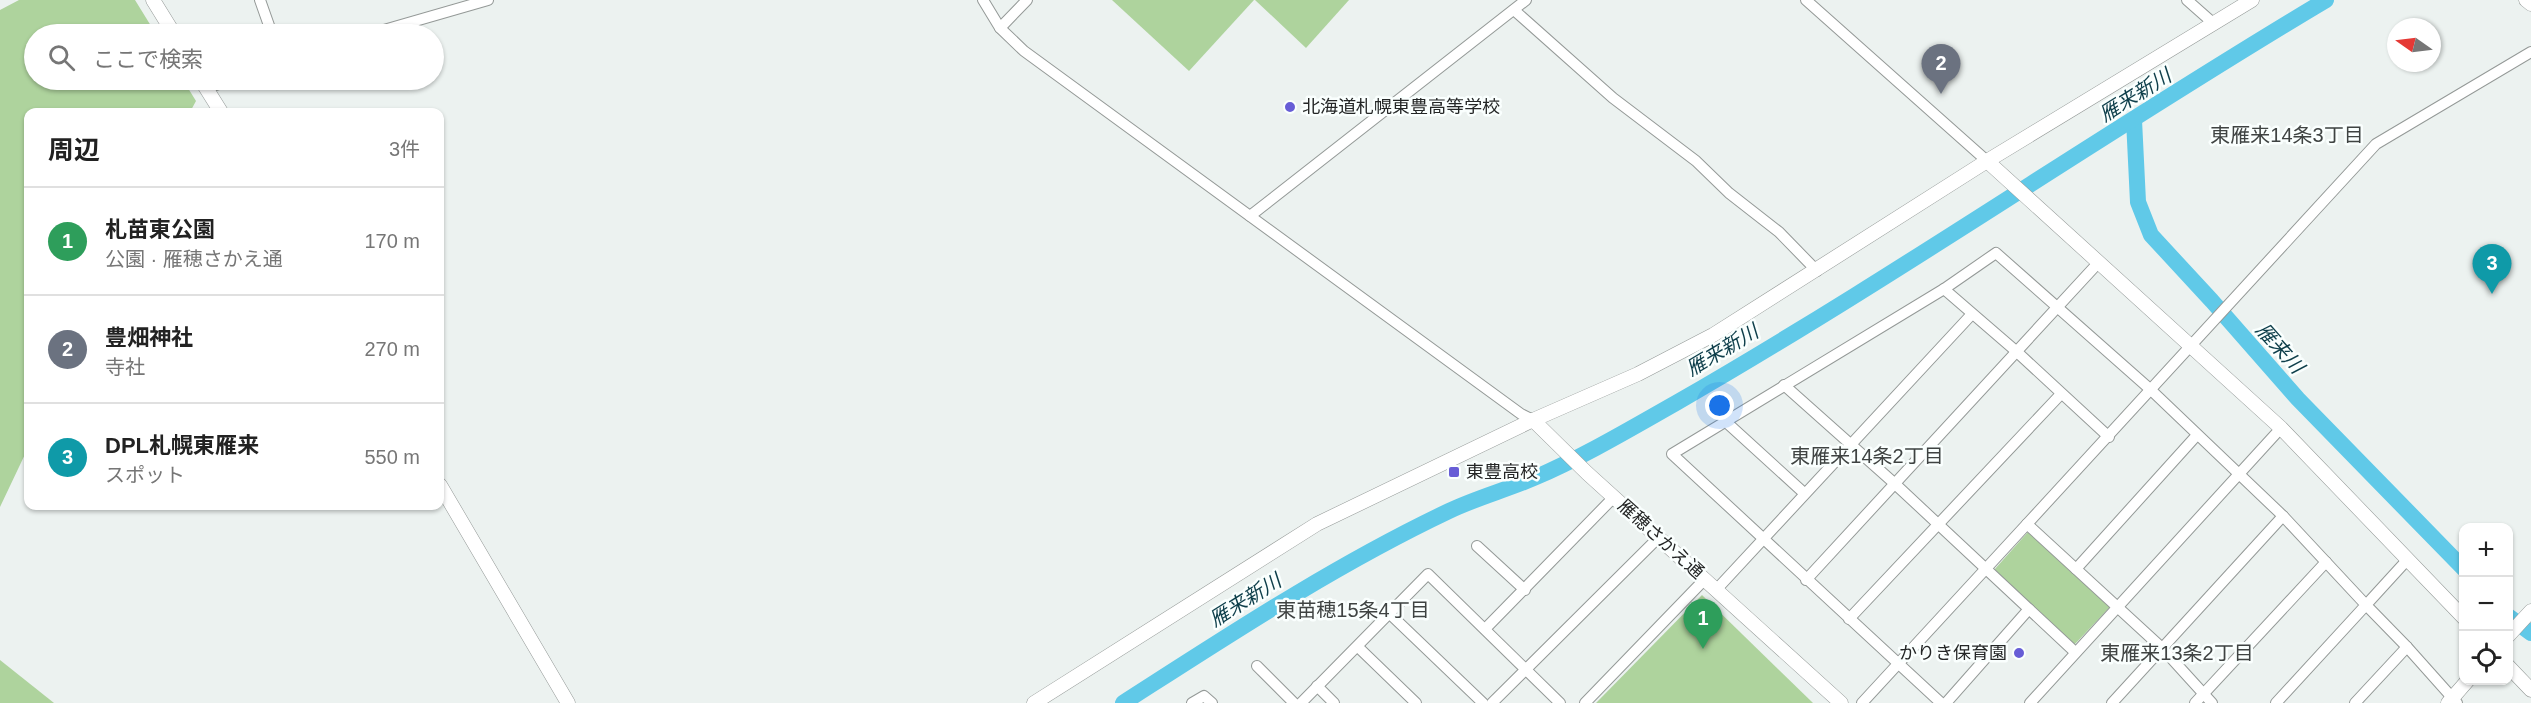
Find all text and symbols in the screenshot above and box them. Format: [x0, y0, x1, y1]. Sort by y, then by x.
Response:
north arrow [2387, 18, 2441, 72]
search box [24, 24, 444, 90]
icon: search [45, 41, 78, 74]
pin: 2 [1922, 44, 1960, 94]
text: ここで検索 [93, 47, 203, 72]
water label: 雁来新川 [2095, 63, 2176, 126]
place label: 北海道札幌東豊高等学校 [1302, 97, 1500, 117]
marker: 北海道札幌東豊高等学校 [1283, 100, 1297, 114]
district label: 東雁来14条3丁目 [2210, 124, 2364, 146]
text: 周辺 [48, 135, 100, 165]
text: 3件 [389, 138, 420, 160]
text: 札苗東公園 [105, 217, 215, 242]
text: 1 [62, 230, 73, 252]
text: 170 m [364, 230, 420, 252]
pin: 3 [2472, 244, 2512, 294]
text: 公園 · 雁穂さかえ通 [105, 248, 283, 270]
water label: 雁来川 [2252, 318, 2310, 379]
water label: 雁来新川 [1682, 319, 1764, 380]
text: 豊畑神社 [105, 325, 193, 350]
text: 2 [62, 338, 73, 360]
text: 270 m [364, 338, 420, 360]
text: 寺社 [105, 356, 145, 378]
your location [1705, 391, 1734, 420]
text: DPL札幌東雁来 [105, 433, 259, 458]
district label: 東雁来14条2丁目 [1790, 445, 1944, 467]
text: 3 [62, 446, 73, 468]
text: 550 m [364, 446, 420, 468]
place label: 東豊高校 [1466, 462, 1538, 482]
text: スポット [105, 464, 185, 486]
marker: 東豊高校 [1447, 465, 1461, 479]
street label: 雁穂さかえ通 [1614, 495, 1708, 583]
map controls [2459, 523, 2513, 685]
button: + [2459, 523, 2513, 577]
water label: 雁来新川 [1205, 568, 1286, 631]
button: − [2459, 577, 2513, 631]
district label: 東苗穂15条4丁目 [1276, 599, 1430, 621]
pin: 1 [1684, 600, 1722, 649]
button: locate [2459, 631, 2513, 685]
district label: 東雁来13条2丁目 [2100, 642, 2254, 664]
place label: かりき保育園 [1899, 643, 2007, 663]
marker: かりき保育園 [2012, 646, 2026, 660]

